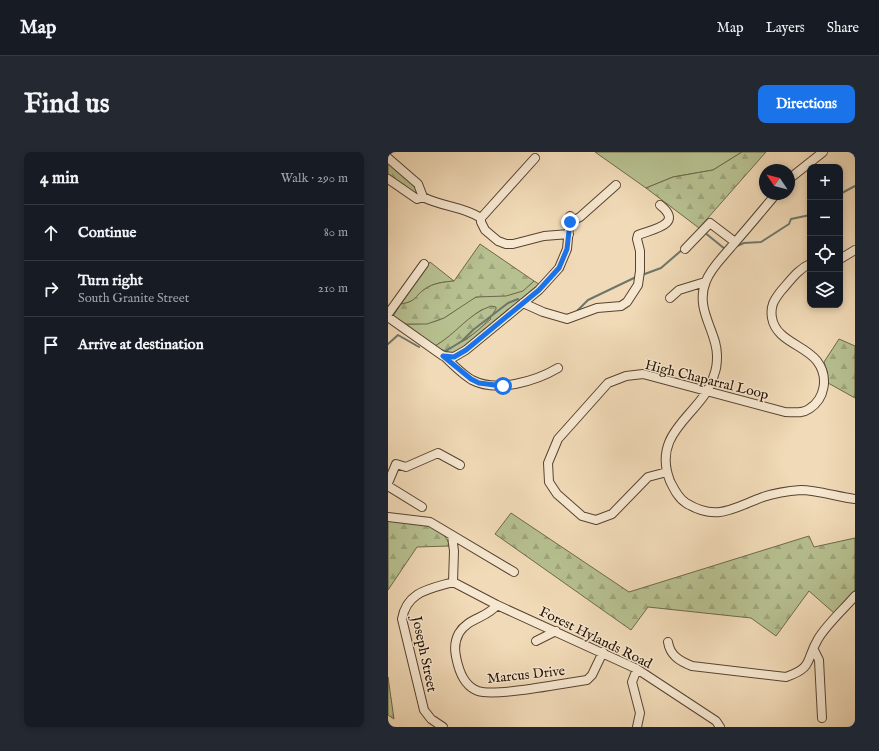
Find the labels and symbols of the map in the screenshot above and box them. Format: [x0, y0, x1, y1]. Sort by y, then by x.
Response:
north arrow [759, 164, 795, 200]
route end [561, 213, 579, 231]
street label: High Chaparral Loop [643, 356, 771, 404]
route start [494, 377, 512, 395]
street label: Forest Hylands Road [536, 603, 656, 673]
street label: Joseph Street [407, 613, 441, 694]
street label: Marcus Drive [486, 662, 567, 688]

